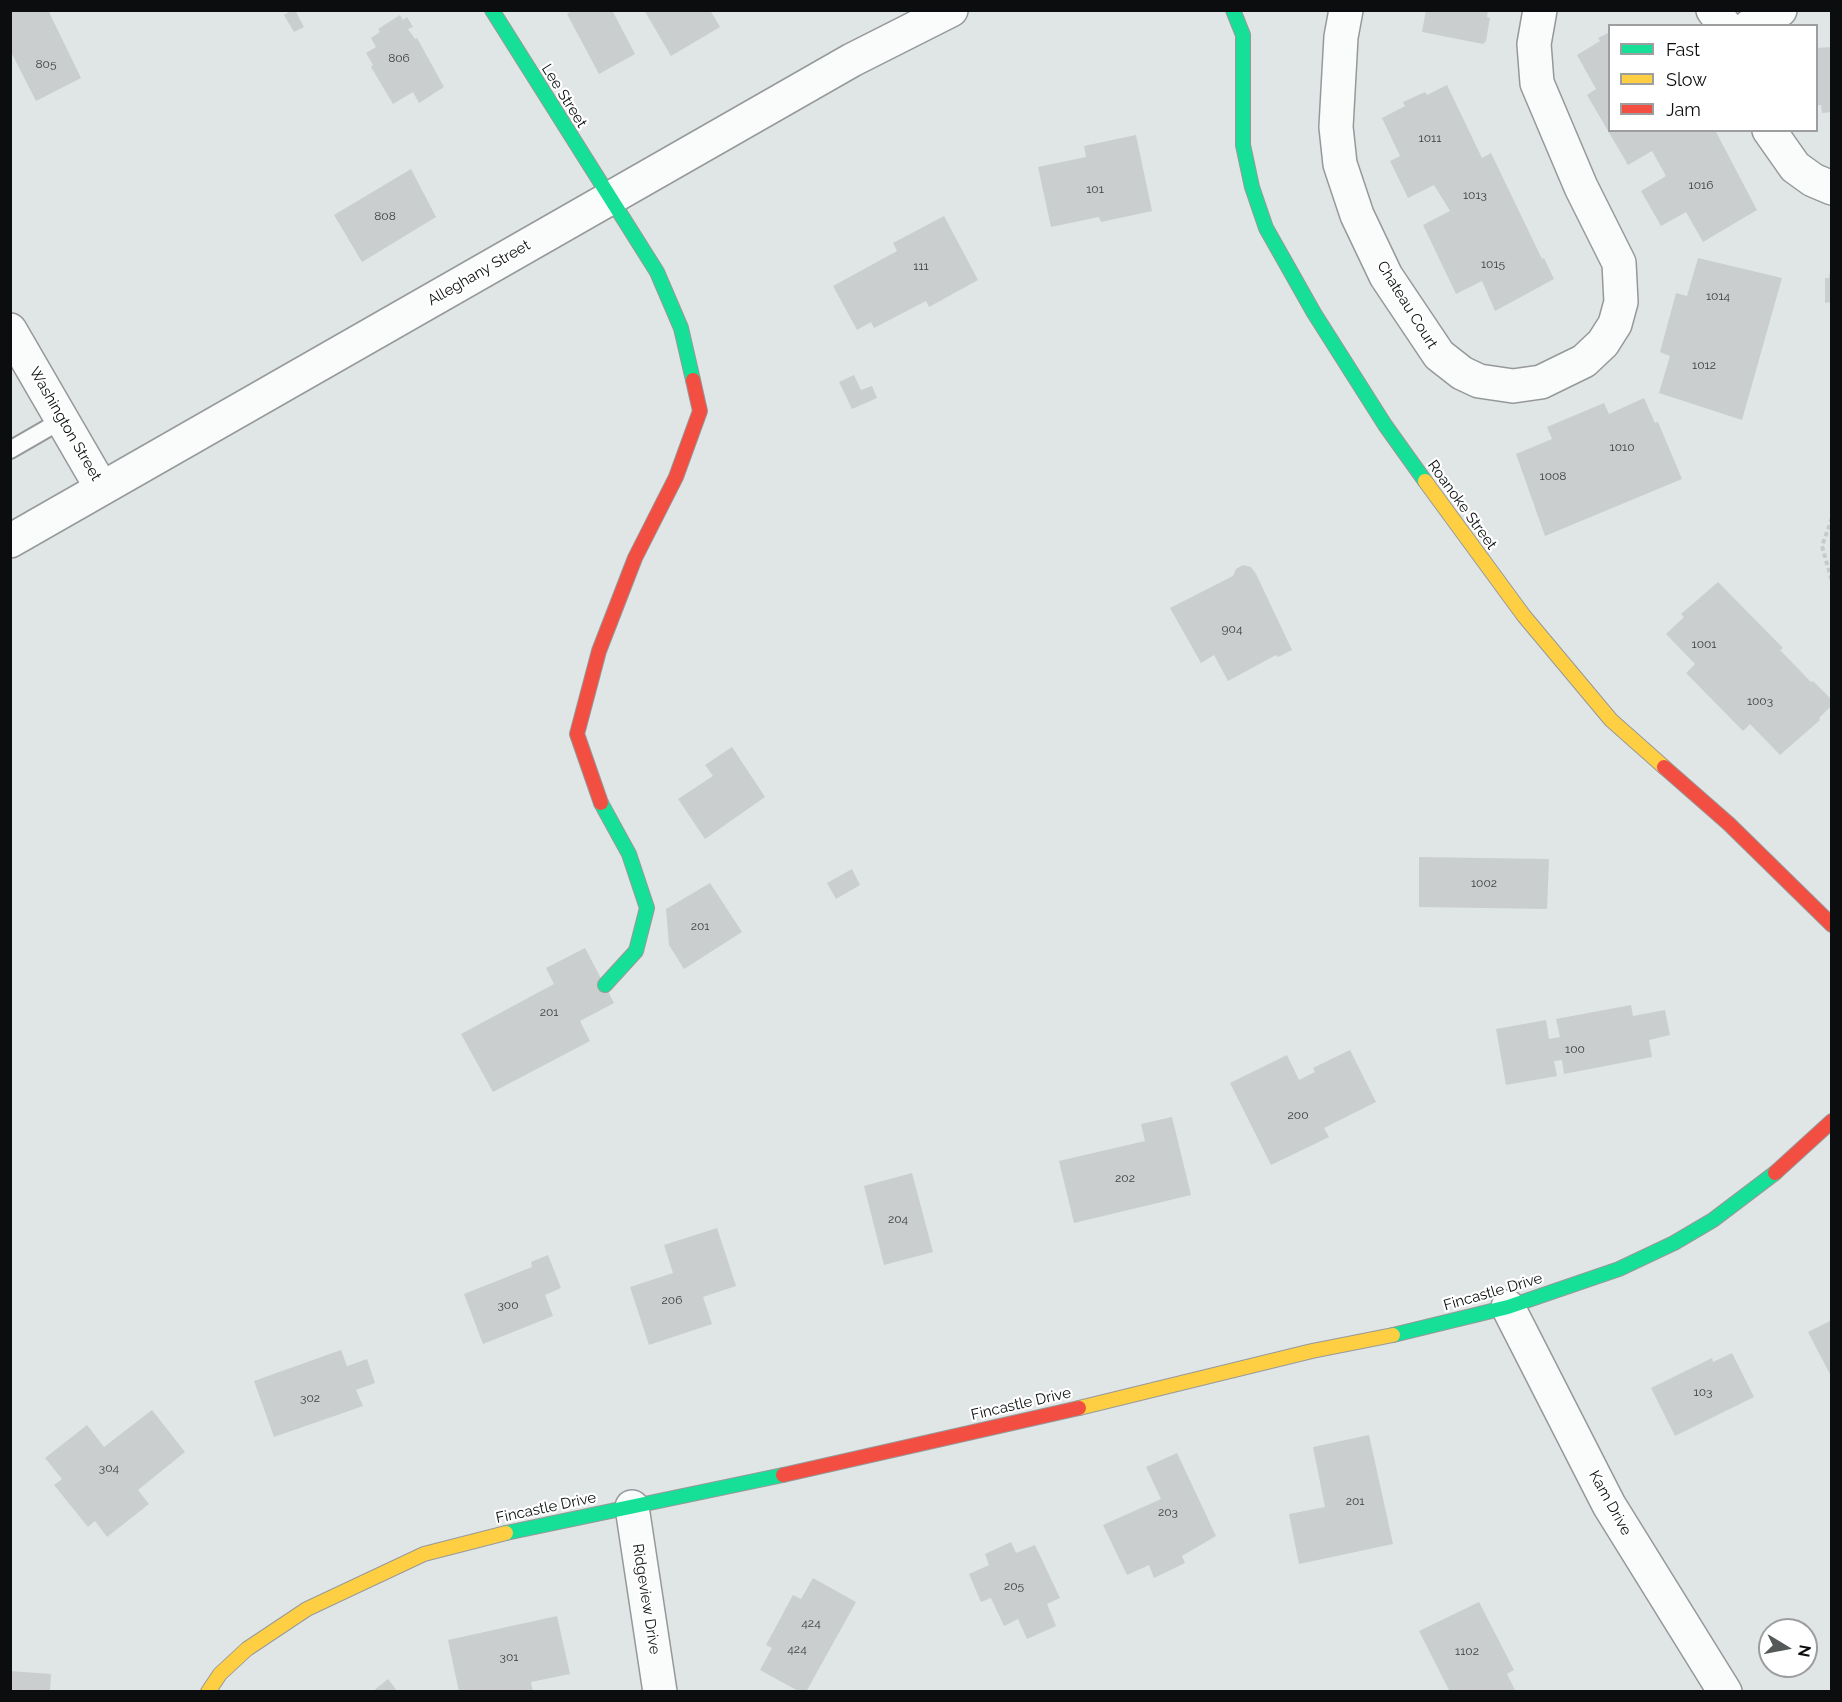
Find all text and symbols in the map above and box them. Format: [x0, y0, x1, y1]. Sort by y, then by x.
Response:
legend [1608, 24, 1818, 132]
text: Fast [1666, 39, 1700, 60]
house number: 806 [388, 51, 410, 65]
house number: 805 [36, 57, 56, 71]
street label: Lee Street [537, 61, 591, 131]
text: Slow [1666, 69, 1707, 90]
text: Jam [1666, 99, 1701, 120]
house number: 1011 [1419, 131, 1441, 145]
house number: 1016 [1689, 178, 1713, 192]
house number: 101 [1086, 182, 1104, 196]
house number: 1013 [1463, 188, 1487, 202]
house number: 808 [374, 209, 396, 223]
street label: Alleghany Street [425, 236, 533, 310]
house number: 1015 [1481, 257, 1505, 271]
street label: Chateau Court [1373, 258, 1441, 352]
house number: 111 [913, 259, 929, 273]
house number: 1014 [1706, 289, 1730, 303]
house number: 1012 [1692, 358, 1716, 372]
street label: Washington Street [25, 364, 105, 484]
house number: 1010 [1610, 440, 1634, 454]
street label: Roanoke Street [1424, 457, 1500, 553]
house number: 1008 [1540, 469, 1566, 483]
house number: 904 [1222, 622, 1242, 636]
house number: 1001 [1692, 637, 1716, 651]
house number: 1003 [1747, 694, 1773, 708]
house number: 1002 [1471, 876, 1497, 890]
house number: 201 [691, 919, 709, 933]
house number: 201 [540, 1005, 558, 1019]
house number: 100 [1565, 1042, 1585, 1056]
house number: 200 [1288, 1108, 1308, 1122]
house number: 202 [1115, 1171, 1135, 1185]
house number: 204 [888, 1212, 908, 1226]
street label: Fincastle Drive [1441, 1269, 1545, 1315]
house number: 206 [662, 1293, 682, 1307]
house number: 300 [497, 1298, 519, 1312]
street label: Fincastle Drive [969, 1384, 1073, 1424]
house number: 103 [1694, 1385, 1712, 1399]
house number: 302 [300, 1391, 320, 1405]
house number: 304 [99, 1461, 119, 1475]
street label: Kam Drive [1585, 1467, 1635, 1539]
street label: Fincastle Drive [494, 1489, 598, 1527]
house number: 201 [1346, 1494, 1364, 1508]
house number: 203 [1158, 1505, 1178, 1519]
street label: Ridgeview Drive [628, 1542, 664, 1656]
house number: 205 [1004, 1579, 1024, 1593]
house number: 424 [801, 1616, 821, 1630]
north arrow [1758, 1618, 1818, 1678]
house number: 424 [787, 1642, 807, 1656]
text: N [1794, 1643, 1815, 1659]
house number: 1102 [1455, 1644, 1479, 1658]
house number: 301 [500, 1650, 518, 1664]

